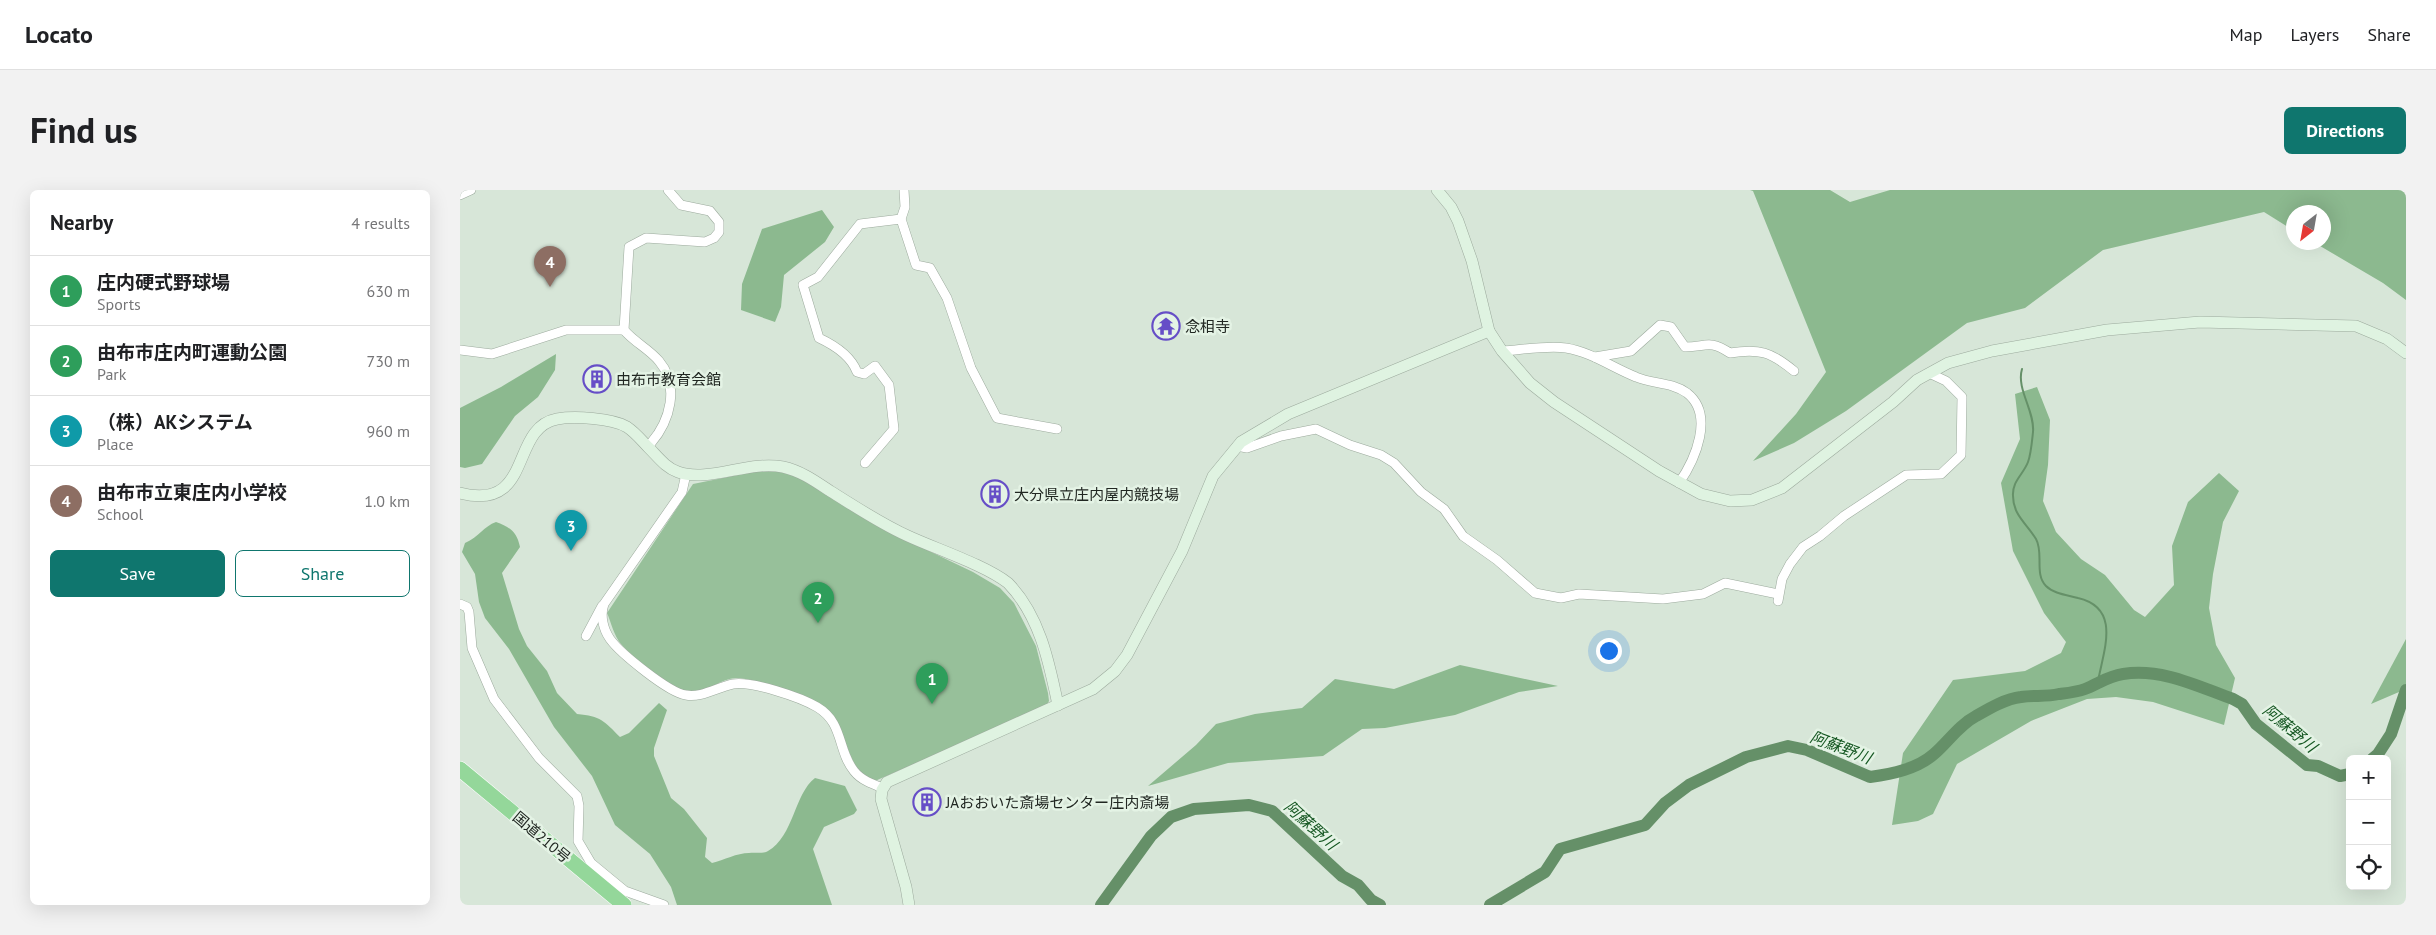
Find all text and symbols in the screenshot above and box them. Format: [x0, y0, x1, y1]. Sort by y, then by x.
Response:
text: Locato [25, 19, 93, 50]
text: Map [2230, 23, 2262, 46]
text: Layers [2290, 23, 2339, 46]
text: Share [2367, 23, 2411, 46]
text: Find us [30, 107, 138, 153]
button: Directions [2284, 107, 2406, 154]
north arrow [2286, 205, 2331, 250]
text: Nearby [50, 209, 113, 236]
text: 4 results [351, 213, 410, 233]
pin: 4 [534, 246, 566, 287]
text: 庄内硬式野球場 [97, 270, 230, 294]
text: 1 [61, 281, 71, 301]
text: 630 m [367, 281, 410, 301]
text: Sports [97, 294, 141, 314]
temple icon: 念相寺 [1151, 311, 1181, 341]
place label: 念相寺 [1185, 317, 1230, 336]
text: 由布市庄内町運動公園 [97, 340, 287, 364]
text: 2 [61, 351, 71, 371]
text: 730 m [367, 351, 410, 371]
text: Park [97, 364, 126, 384]
building icon: 由布市教育会館 [582, 364, 612, 394]
place label: 由布市教育会館 [616, 370, 721, 389]
text: （株）AKシステム [97, 410, 253, 434]
text: 3 [61, 421, 71, 441]
text: 960 m [367, 421, 410, 441]
text: Place [97, 434, 134, 454]
building icon: 大分県立庄内屋内競技場 [980, 479, 1010, 509]
text: 由布市立東庄内小学校 [97, 480, 287, 504]
place label: 大分県立庄内屋内競技場 [1014, 485, 1179, 504]
text: 4 [61, 491, 71, 511]
text: 1.0 km [364, 491, 410, 511]
text: School [97, 504, 143, 524]
pin: 3 [555, 510, 587, 551]
button: Save [50, 550, 225, 597]
button: Share [235, 550, 410, 597]
pin: 2 [802, 582, 834, 623]
your location [1596, 638, 1622, 664]
pin: 1 [916, 663, 948, 704]
water label: 阿蘇野川 [2259, 700, 2322, 758]
water label: 阿蘇野川 [1808, 726, 1876, 769]
map controls [2346, 755, 2391, 890]
button: + [2346, 755, 2391, 800]
building icon: JAおおいた斎場センター庄内斎場 [912, 787, 942, 817]
place label: JAおおいた斎場センター庄内斎場 [945, 793, 1169, 812]
water label: 阿蘇野川 [1281, 796, 1343, 855]
button: − [2346, 800, 2391, 845]
street label: 国道210号 [509, 807, 575, 867]
button: locate [2346, 845, 2391, 890]

